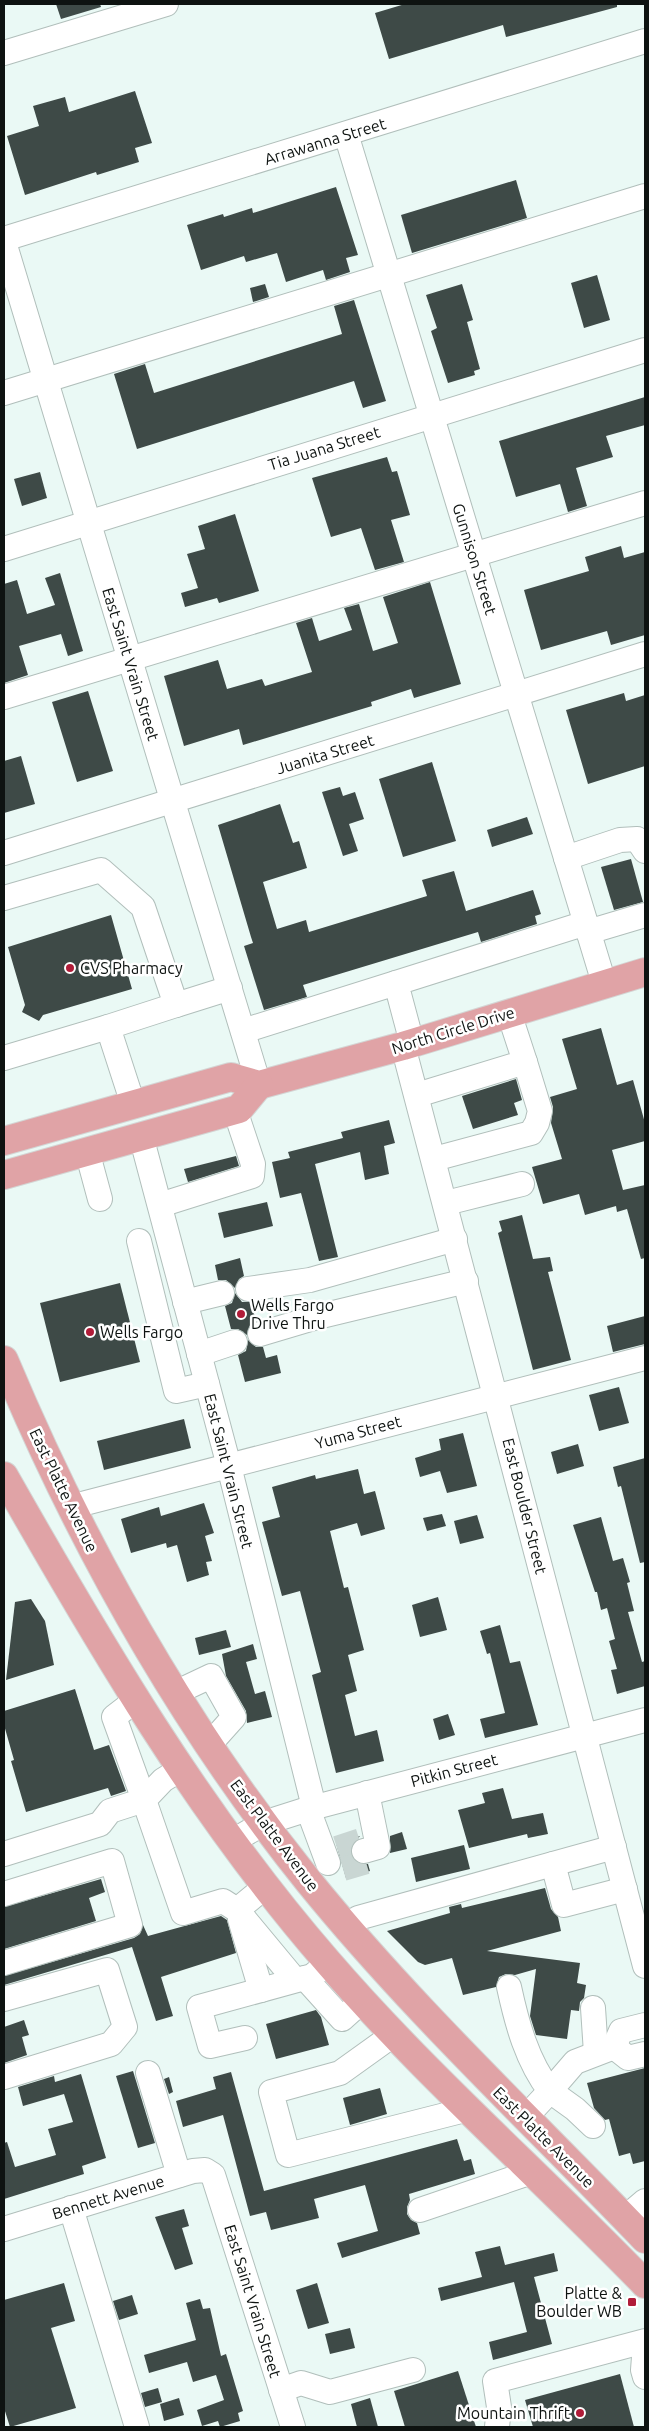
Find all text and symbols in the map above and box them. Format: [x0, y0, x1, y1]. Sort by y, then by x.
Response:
street label: Arrawanna Street [262, 114, 389, 168]
street label: Tia Juana Street [266, 422, 383, 474]
street label: Gunnison Street [449, 501, 501, 618]
street label: East Saint Vrain Street [99, 585, 163, 743]
street label: Juanita Street [274, 730, 377, 777]
place label: CVS Pharmacy [80, 959, 183, 977]
marker: CVS Pharmacy [64, 962, 76, 974]
street label: North Circle Drive [389, 1003, 517, 1057]
place label: Wells Fargo Drive Thru [251, 1296, 334, 1332]
marker: Wells Fargo Drive Thru [235, 1308, 247, 1320]
place label: Wells Fargo [100, 1323, 183, 1341]
marker: Wells Fargo [84, 1326, 96, 1338]
street label: East Saint Vrain Street [201, 1392, 257, 1551]
street label: Yuma Street [313, 1412, 404, 1452]
street label: East Platte Avenue [26, 1425, 102, 1555]
street label: East Boulder Street [499, 1436, 551, 1577]
street label: Pitkin Street [409, 1750, 500, 1790]
street label: East Platte Avenue [227, 1776, 323, 1894]
street label: East Platte Avenue [490, 2083, 598, 2191]
street label: Bennett Avenue [50, 2171, 166, 2223]
street label: East Saint Vrain Street [221, 2222, 285, 2380]
place label: Platte & Boulder WB [536, 2284, 623, 2320]
marker: Platte & Boulder WB [626, 2296, 638, 2308]
place label: Mountain Thrift [457, 2404, 571, 2422]
marker: Mountain Thrift [574, 2407, 586, 2419]

